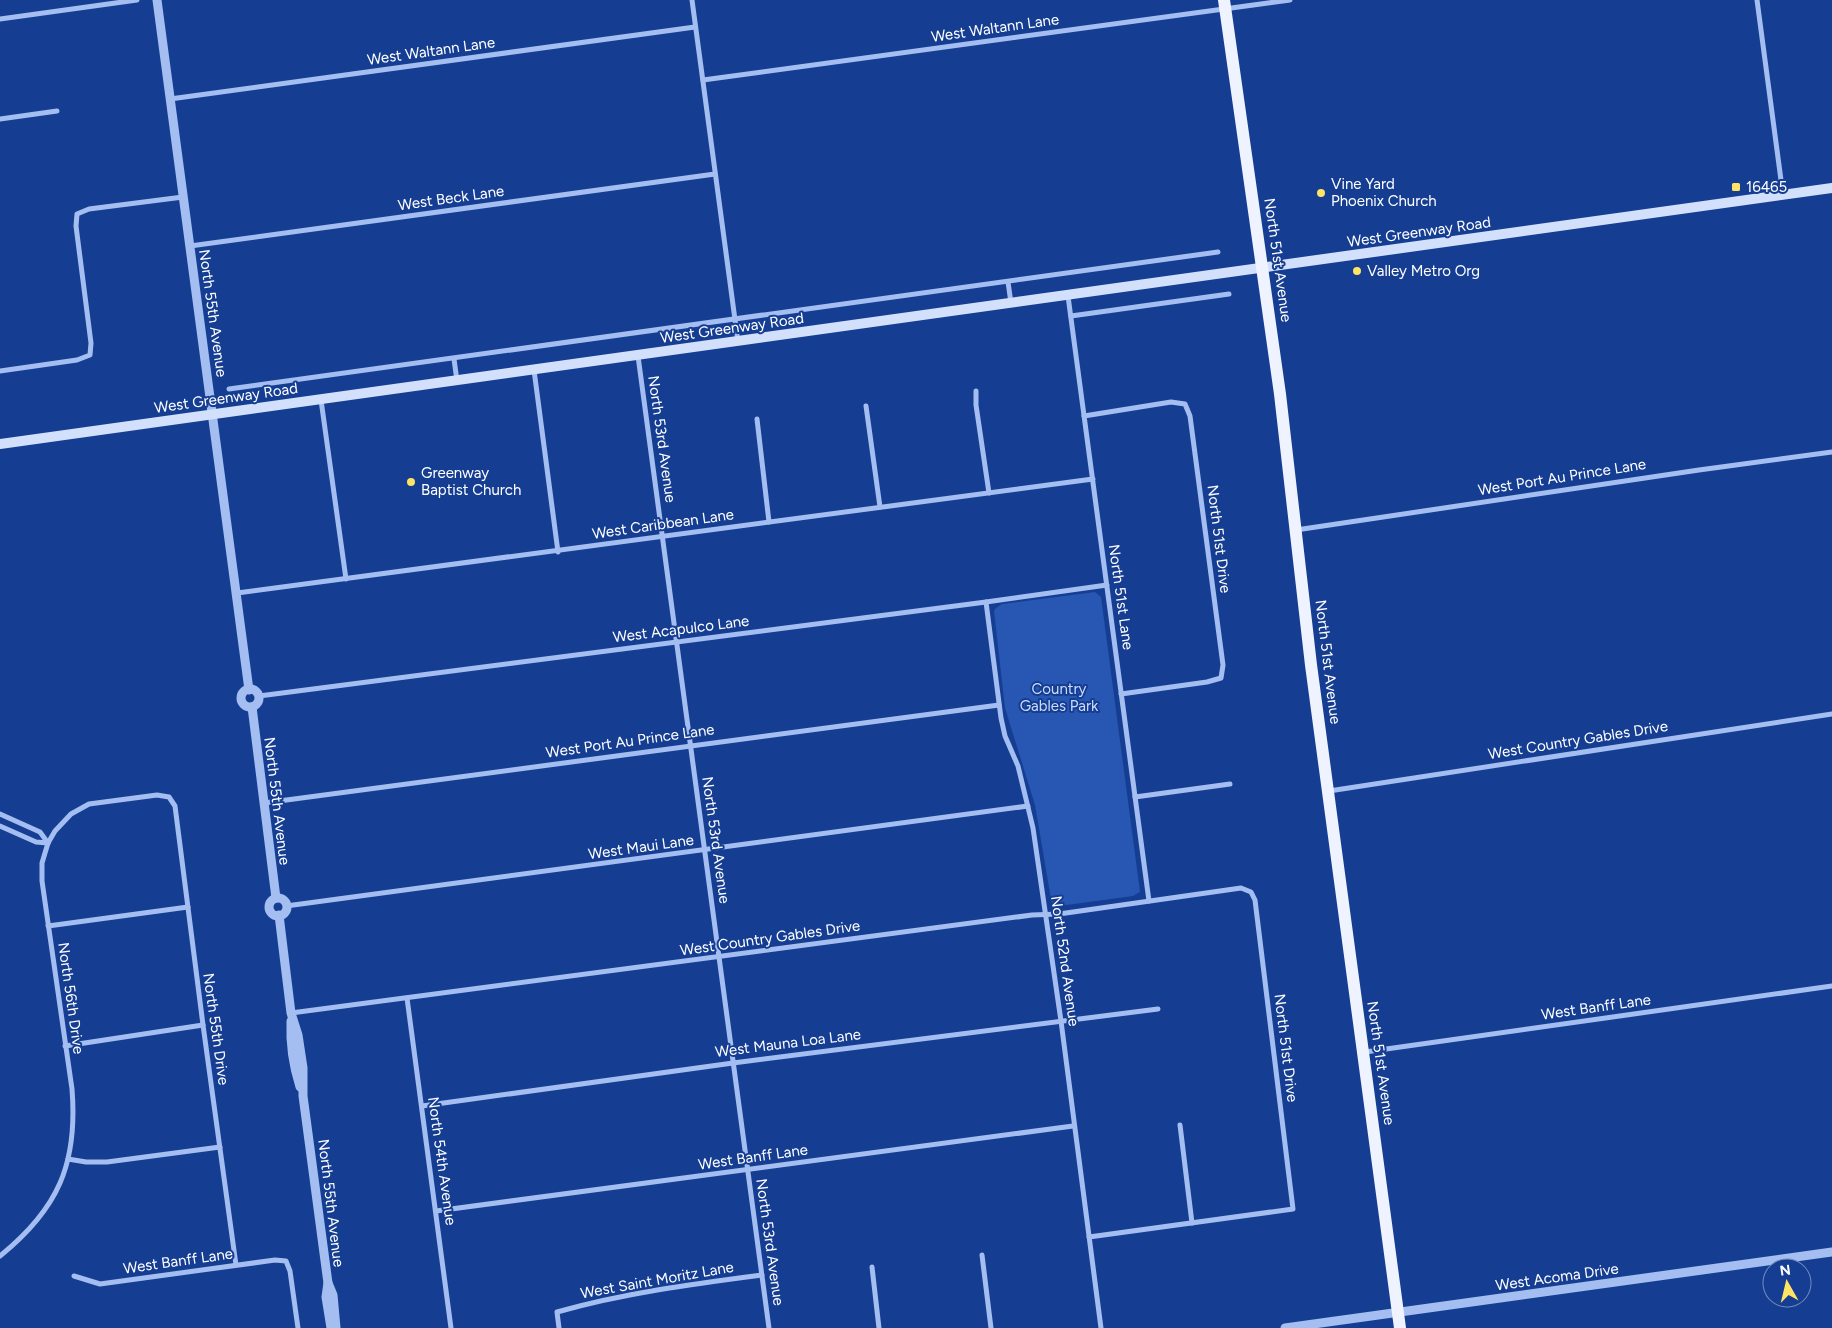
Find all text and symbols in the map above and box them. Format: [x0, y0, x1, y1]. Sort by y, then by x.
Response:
street label: West Waltann Lane [930, 10, 1060, 46]
street label: West Waltann Lane [366, 33, 496, 69]
place label: Vine Yard Phoenix Church [1331, 175, 1437, 210]
place label: 16465 [1746, 178, 1787, 196]
marker: 16465 [1730, 181, 1742, 193]
street label: West Beck Lane [397, 182, 505, 214]
marker: Vine Yard Phoenix Church [1315, 187, 1327, 199]
street label: North 51st Avenue [1260, 197, 1296, 323]
street label: West Greenway Road [1346, 213, 1492, 251]
street label: North 55th Avenue [195, 248, 231, 378]
place label: Valley Metro Org [1367, 262, 1480, 280]
marker: Valley Metro Org [1351, 265, 1363, 277]
street label: West Greenway Road [659, 309, 805, 347]
street label: North 53rd Avenue [644, 374, 680, 504]
street label: West Greenway Road [153, 379, 299, 417]
street label: West Port Au Prince Lane [1477, 455, 1647, 499]
place label: Greenway Baptist Church [421, 464, 521, 499]
marker: Greenway Baptist Church [405, 476, 417, 488]
street label: North 51st Drive [1203, 484, 1235, 594]
street label: West Caribbean Lane [591, 505, 735, 543]
street label: North 51st Lane [1105, 543, 1137, 651]
street label: North 51st Avenue [1311, 599, 1345, 725]
street label: West Acapulco Lane [612, 612, 750, 646]
park label: Country Gables Park [1020, 680, 1099, 715]
street label: West Country Gables Drive [1487, 717, 1669, 763]
street label: West Port Au Prince Lane [545, 720, 715, 762]
street label: North 55th Avenue [260, 736, 294, 866]
street label: North 53rd Avenue [698, 775, 734, 905]
street label: West Maui Lane [587, 831, 695, 863]
street label: North 52nd Avenue [1047, 895, 1083, 1027]
street label: West Country Gables Drive [679, 916, 861, 960]
street label: North 56th Drive [54, 941, 88, 1055]
street label: North 55th Drive [199, 972, 233, 1086]
street label: West Banff Lane [1540, 990, 1652, 1024]
street label: North 51st Drive [1270, 993, 1302, 1103]
street label: North 51st Avenue [1363, 1000, 1399, 1126]
street label: West Mauna Loa Lane [714, 1025, 862, 1061]
street label: North 54th Avenue [424, 1096, 460, 1226]
street label: North 55th Avenue [314, 1138, 348, 1268]
street label: West Banff Lane [697, 1140, 809, 1174]
street label: North 53rd Avenue [752, 1177, 788, 1307]
street label: West Banff Lane [122, 1244, 234, 1278]
street label: West Saint Moritz Lane [579, 1258, 735, 1302]
north arrow [1762, 1258, 1812, 1308]
street label: West Acoma Drive [1494, 1259, 1620, 1295]
text: N [1779, 1261, 1792, 1280]

